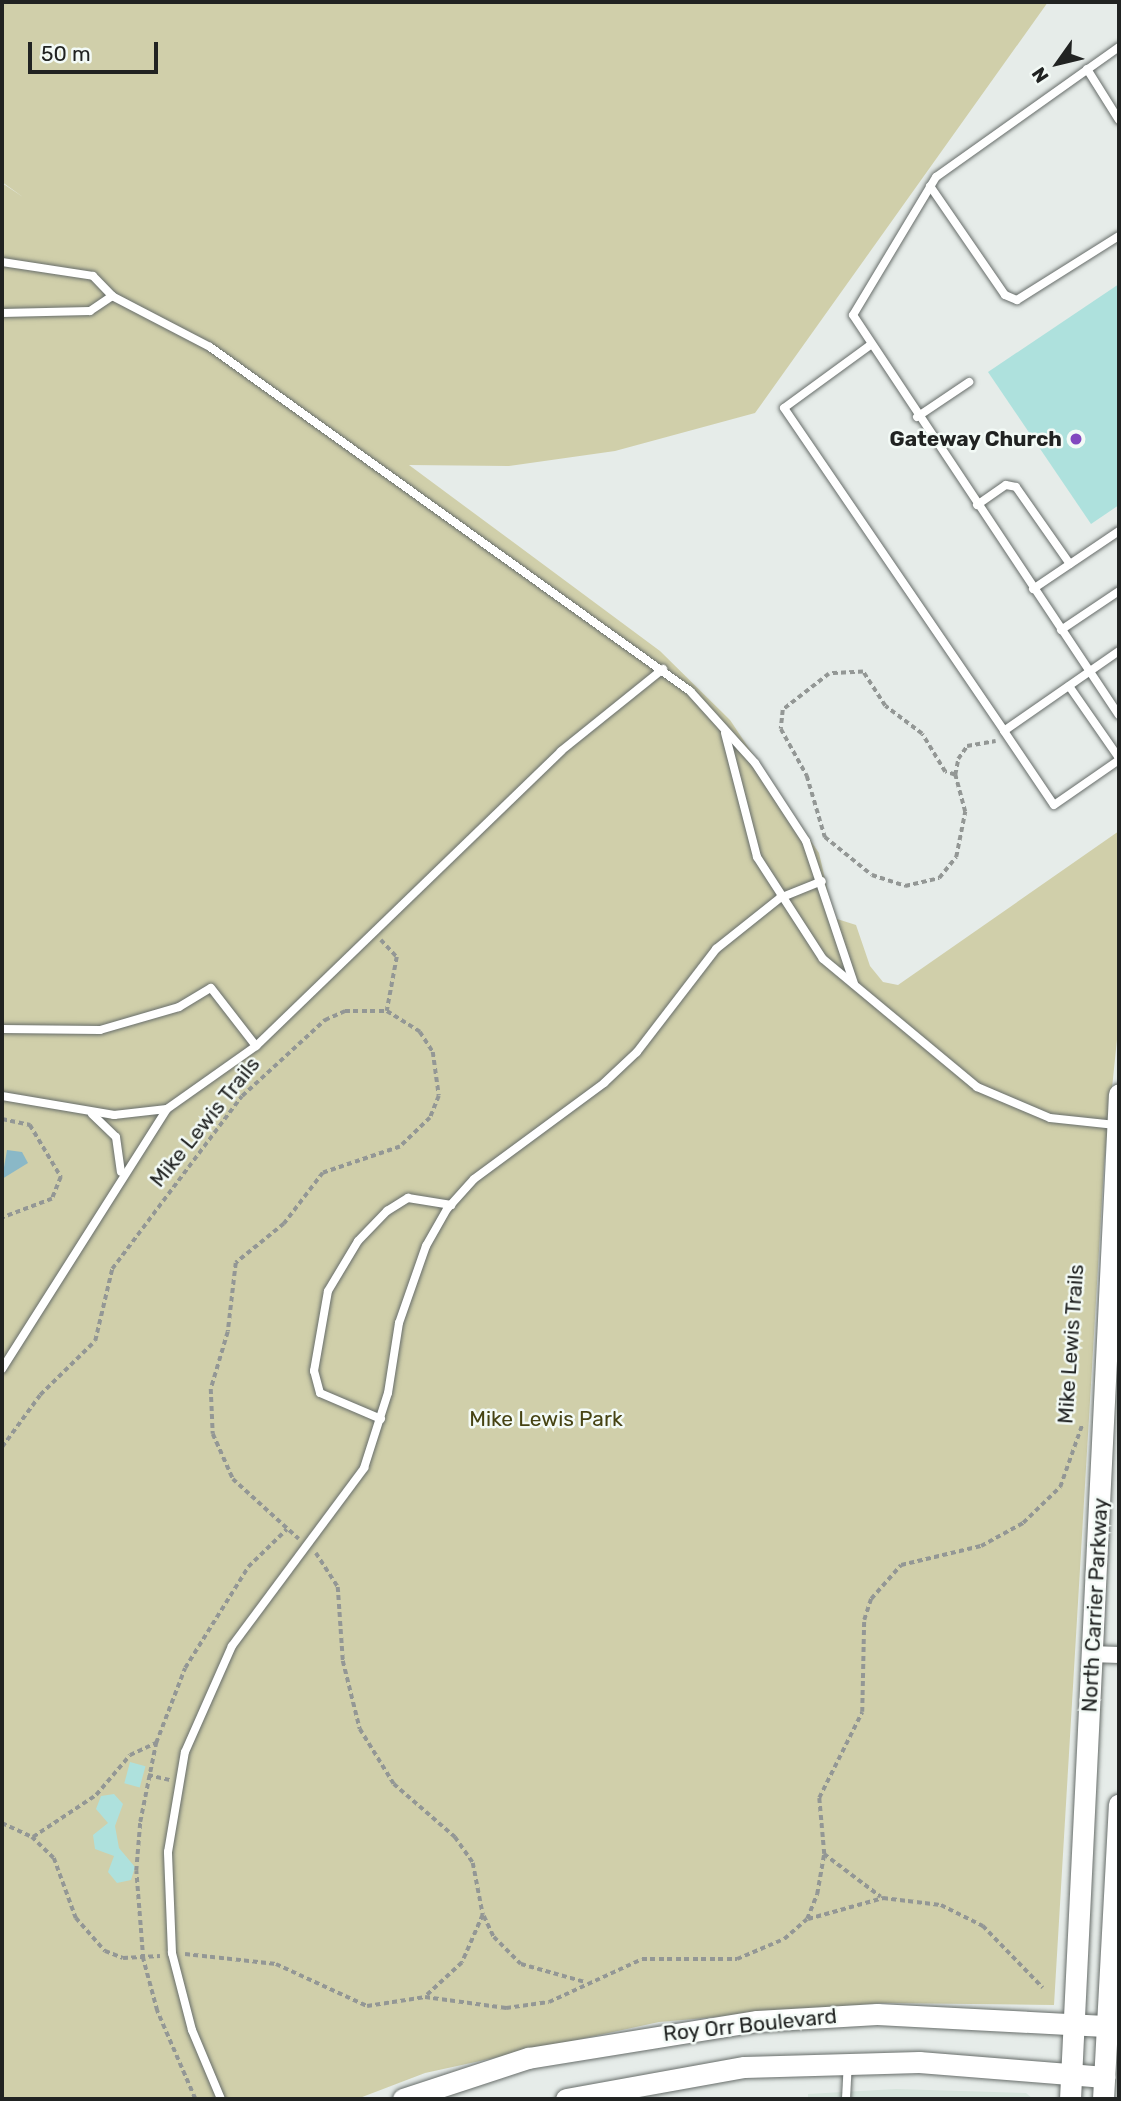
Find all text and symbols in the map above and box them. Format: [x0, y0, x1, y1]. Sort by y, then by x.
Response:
scale bar [32, 28, 161, 72]
north arrow [1023, 28, 1093, 98]
text: 50 m [41, 41, 91, 66]
text: N [1027, 63, 1054, 87]
place label: Gateway Church [889, 426, 1062, 452]
marker: Gateway Church [1068, 431, 1084, 447]
street label: Mike Lewis Trails [145, 1052, 265, 1192]
street label: Mike Lewis Trails [1053, 1263, 1089, 1425]
park label: Mike Lewis Park [469, 1406, 623, 1432]
street label: North Carrier Parkway [1077, 1497, 1113, 1713]
street label: Roy Orr Boulevard [661, 2003, 839, 2047]

